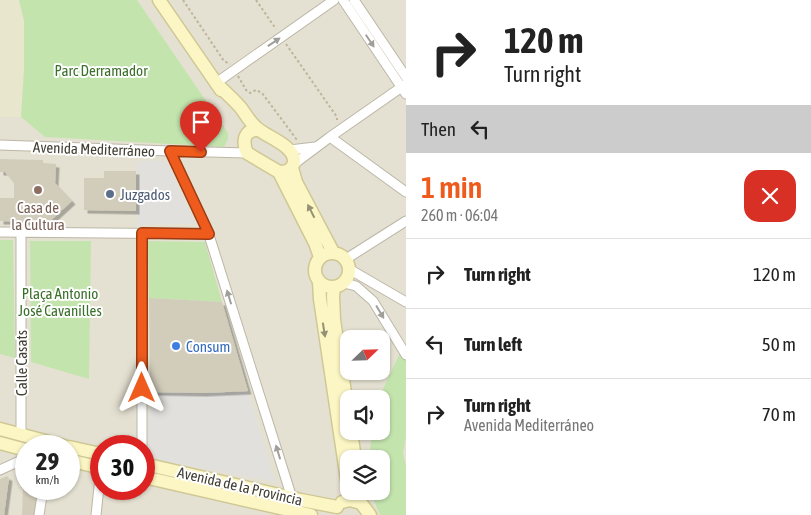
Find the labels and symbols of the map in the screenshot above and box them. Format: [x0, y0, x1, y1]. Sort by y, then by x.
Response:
one-way arrow [365, 34, 375, 47]
one-way arrow [268, 37, 281, 47]
park label: Parc Derramador [54, 62, 148, 79]
pin [180, 101, 222, 152]
street label: Avenida Mediterráneo [33, 138, 155, 160]
marker: Casa de la Cultura [32, 184, 44, 196]
place label: Juzgados [120, 186, 170, 203]
marker: Juzgados [104, 188, 116, 200]
place label: Casa de la Cultura [11, 199, 65, 233]
one-way arrow [307, 204, 315, 218]
park label: Plaça Antonio José Cavanilles [18, 285, 102, 319]
one-way arrow [224, 289, 232, 304]
one-way arrow [375, 306, 384, 319]
one-way arrow [321, 323, 329, 339]
street label: Calle Casats [13, 330, 30, 396]
north arrow [340, 330, 390, 380]
place label: Consum [186, 338, 230, 355]
marker: Consum [170, 340, 182, 352]
position arrow [115, 361, 167, 413]
speed limit sign: 30 [90, 435, 155, 500]
one-way arrow [273, 444, 281, 459]
street label: Avenida de la Provincia [176, 463, 304, 509]

